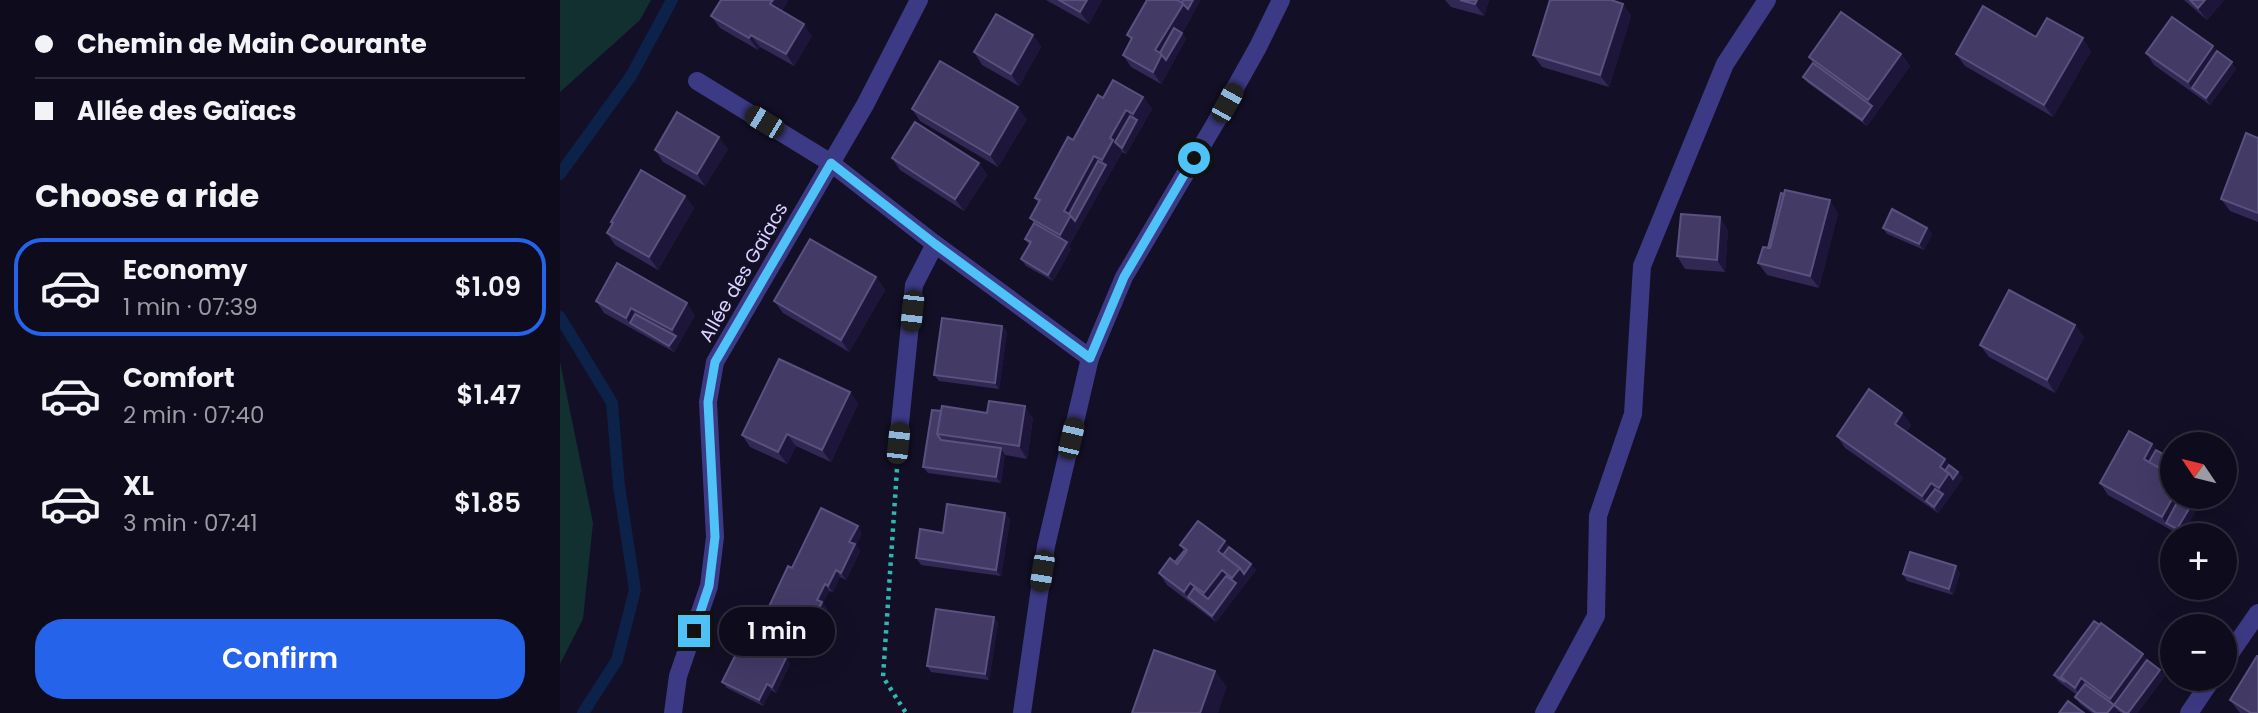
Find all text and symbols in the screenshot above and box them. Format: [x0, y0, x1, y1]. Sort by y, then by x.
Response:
text: Chemin de Main Courante [77, 26, 427, 62]
car [1208, 80, 1247, 126]
text: Allée des Gaïacs [77, 93, 296, 129]
car [741, 102, 788, 142]
route start [1178, 142, 1210, 174]
text: Choose a ride [35, 173, 259, 218]
street label: Allée des Gaïacs [692, 198, 794, 347]
text: Economy [123, 252, 247, 288]
icon: car [39, 256, 102, 319]
text: $1.09 [455, 269, 521, 305]
car [900, 289, 925, 333]
text: 1 min · 07:39 [123, 291, 258, 323]
text: Comfort [123, 360, 235, 396]
icon: car [39, 364, 102, 427]
text: $1.47 [456, 377, 521, 413]
text: 2 min · 07:40 [123, 399, 264, 431]
car [1057, 415, 1086, 461]
car [886, 421, 911, 465]
north arrow [2160, 432, 2236, 509]
map controls [2160, 432, 2237, 691]
text: XL [123, 468, 154, 504]
icon: car [39, 472, 102, 535]
text: $1.85 [454, 485, 521, 521]
text: 3 min · 07:41 [123, 507, 258, 539]
button: + [2160, 523, 2237, 600]
car [1029, 549, 1056, 593]
callout: 1 min [718, 606, 834, 656]
button: − [2160, 614, 2237, 691]
route end [678, 615, 710, 647]
text: 1 min [747, 615, 807, 647]
button: Confirm [35, 619, 525, 699]

